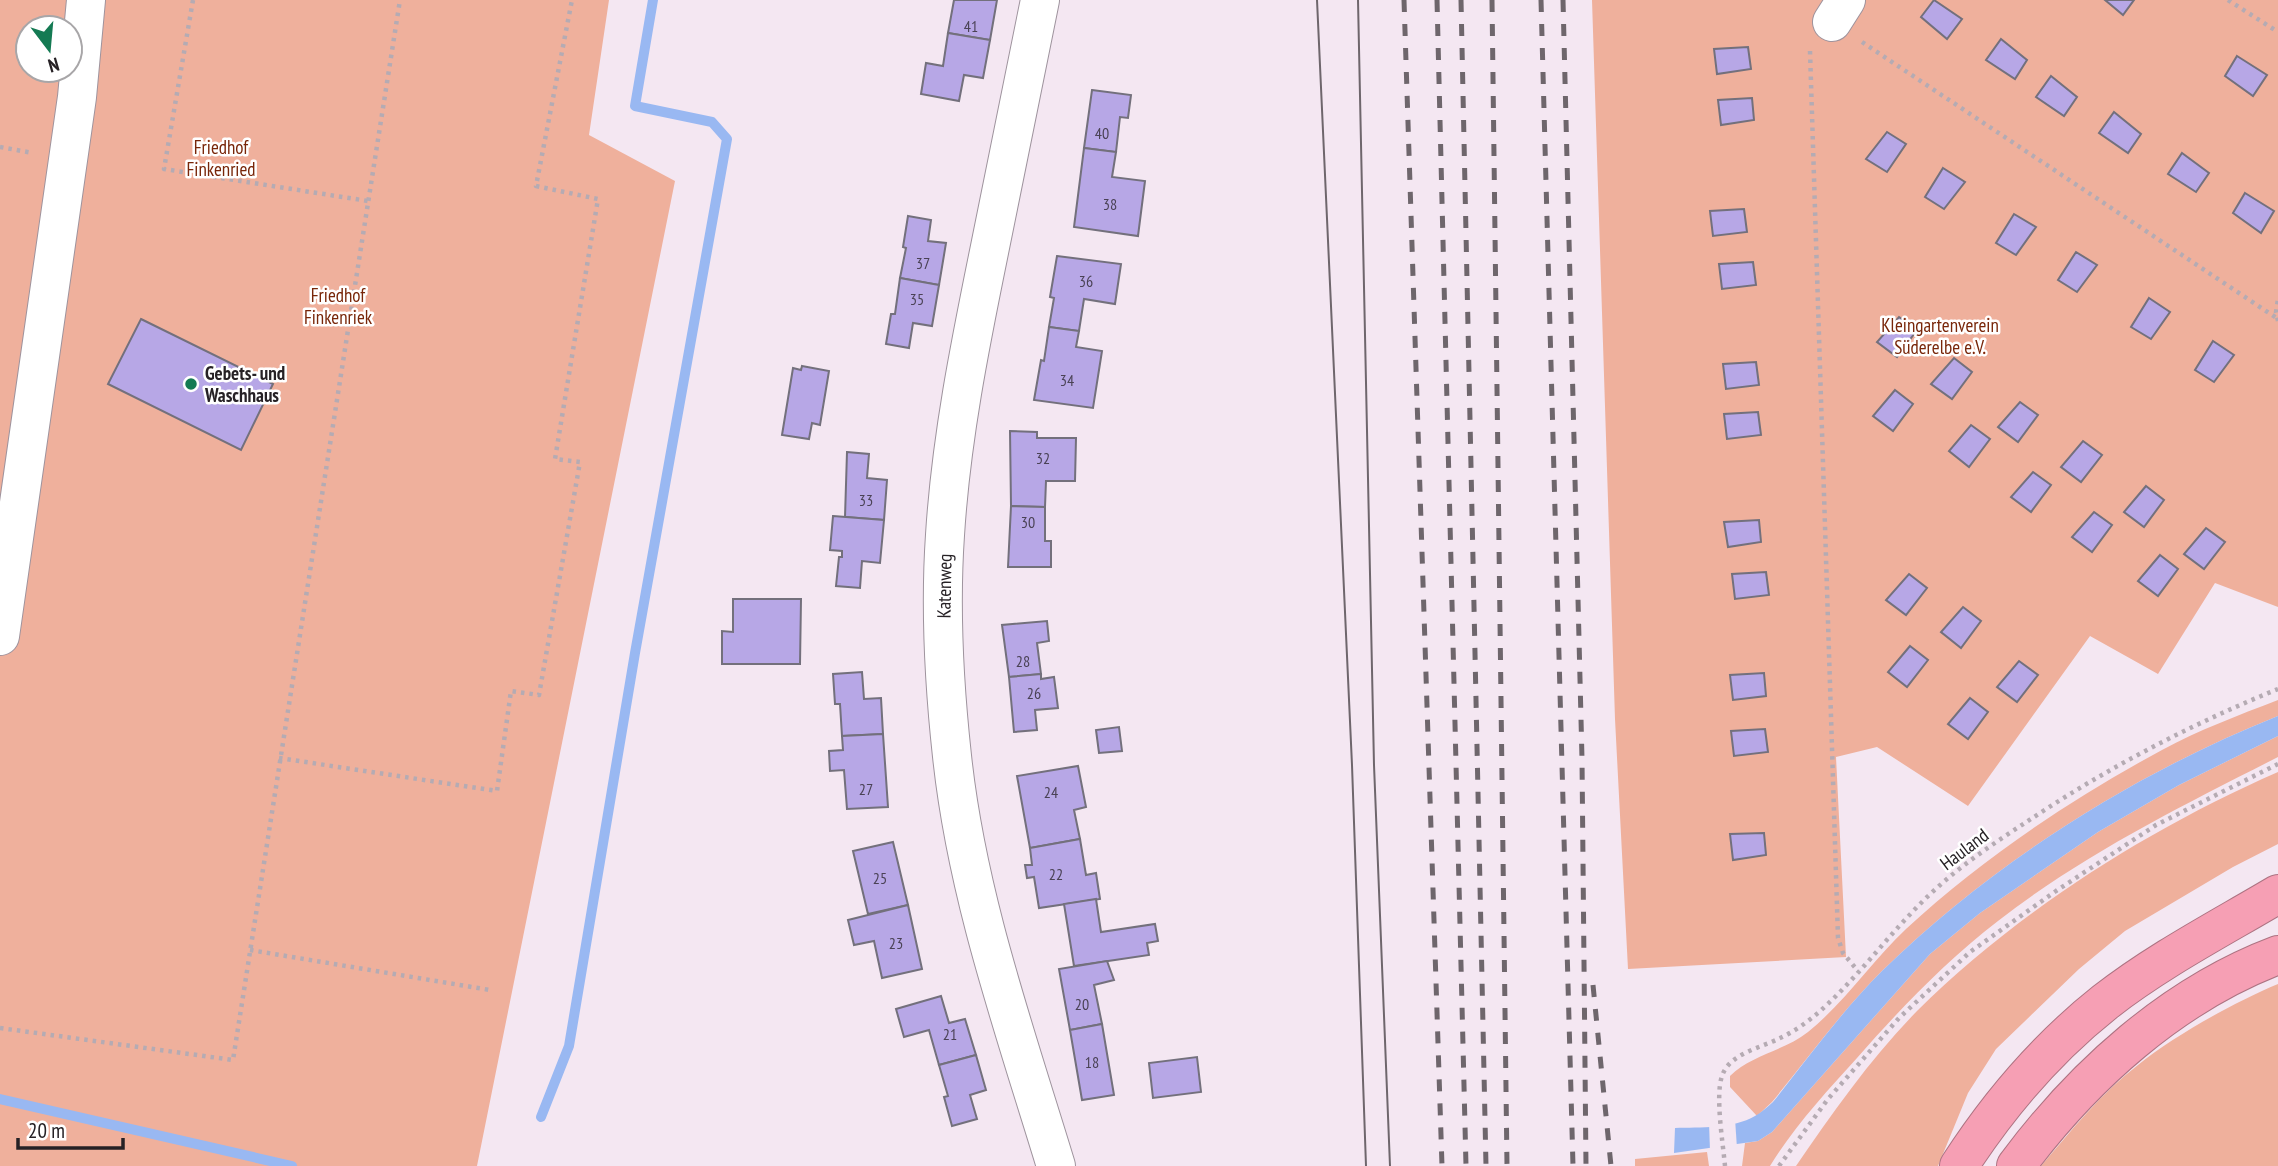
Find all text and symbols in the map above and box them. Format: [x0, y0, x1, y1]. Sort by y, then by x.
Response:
north arrow [14, 14, 84, 84]
house number: 41 [964, 16, 978, 36]
text: N [45, 52, 62, 78]
house number: 40 [1095, 123, 1109, 143]
park label: Friedhof Finkenried [186, 135, 256, 181]
house number: 38 [1103, 194, 1117, 214]
house number: 37 [916, 253, 930, 273]
house number: 36 [1079, 271, 1093, 291]
park label: Friedhof Finkenriek [304, 283, 373, 329]
house number: 35 [910, 289, 924, 309]
park label: Kleingartenverein Süderelbe e.V. [1881, 313, 1999, 359]
place label: Gebets- und Waschhaus [204, 361, 285, 407]
house number: 34 [1060, 370, 1074, 390]
marker: Gebets- und Waschhaus [183, 376, 199, 392]
house number: 32 [1036, 448, 1050, 468]
house number: 33 [859, 490, 873, 510]
house number: 30 [1021, 512, 1035, 532]
street label: Katenweg [931, 553, 957, 619]
house number: 28 [1016, 651, 1030, 671]
house number: 26 [1027, 683, 1041, 703]
house number: 27 [859, 779, 873, 799]
house number: 24 [1044, 782, 1058, 802]
street label: Hauland [1935, 823, 1993, 875]
house number: 22 [1049, 864, 1063, 884]
house number: 25 [873, 868, 887, 888]
house number: 23 [889, 933, 903, 953]
house number: 20 [1075, 994, 1089, 1014]
house number: 21 [943, 1024, 957, 1044]
house number: 18 [1085, 1052, 1099, 1072]
scale bar [18, 1106, 122, 1150]
text: 20 m [28, 1117, 65, 1144]

